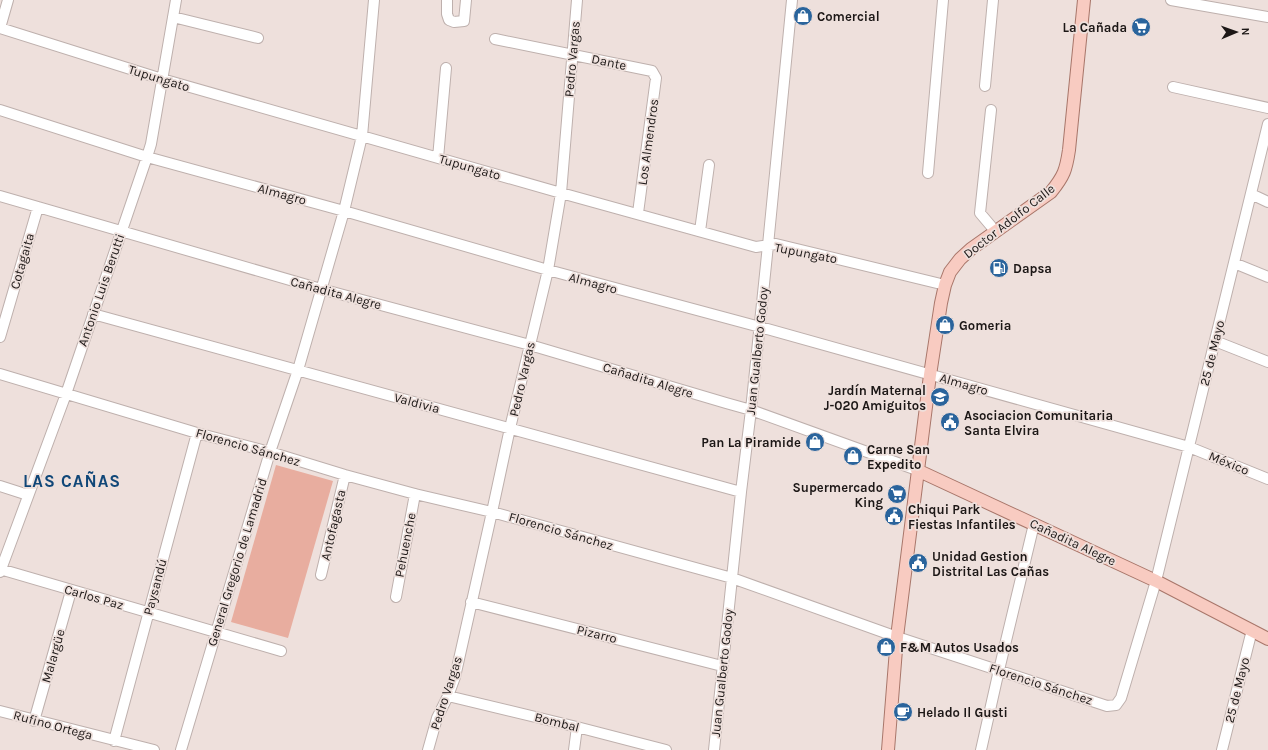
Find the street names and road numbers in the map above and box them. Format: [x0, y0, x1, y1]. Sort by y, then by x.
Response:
street label: Pedro Vargas [561, 20, 583, 98]
street label: Dante [590, 51, 628, 73]
street label: Tupungato [127, 62, 191, 94]
street label: Los Almendros [635, 98, 662, 186]
street label: Tupungato [438, 151, 502, 183]
street label: Almagro [256, 180, 308, 208]
street label: Doctor Adolfo Calle [960, 180, 1058, 261]
street label: Cotagaita [7, 231, 37, 291]
street label: Antonio Luis Berutti [75, 232, 127, 348]
street label: Tupungato [774, 240, 838, 266]
street label: Almagro [567, 269, 619, 297]
street label: Cañadita Alegre [289, 274, 383, 312]
street label: Juan Gualberto Godoy [743, 286, 771, 416]
street label: 25 de Mayo [1197, 319, 1227, 387]
street label: Pedro Vargas [506, 340, 538, 418]
street label: Cañadita Alegre [601, 359, 695, 401]
street label: Almagro [938, 370, 990, 398]
street label: Valdivia [392, 390, 442, 416]
street label: Florencio Sánchez [194, 425, 302, 469]
street label: México [1207, 448, 1251, 478]
street label: General Gregorio de Lamadrid [204, 476, 270, 648]
street label: Antofagasta [318, 488, 348, 562]
street label: Florencio Sánchez [507, 509, 615, 553]
street label: Pehuenche [391, 511, 419, 579]
street label: Cañadita Alegre [1028, 515, 1119, 569]
street label: Paysandú [140, 557, 170, 617]
street label: Carlos Paz [63, 581, 125, 613]
street label: Juan Gualberto Godoy [708, 608, 736, 738]
street label: Pizarro [575, 622, 619, 646]
street label: Malargüe [38, 627, 68, 685]
street label: Pedro Vargas [427, 654, 465, 732]
street label: 25 de Mayo [1222, 656, 1252, 724]
street label: Florencio Sánchez [987, 660, 1095, 708]
street label: Rufino Ortega [12, 707, 94, 743]
street label: Bombal [533, 709, 581, 735]

